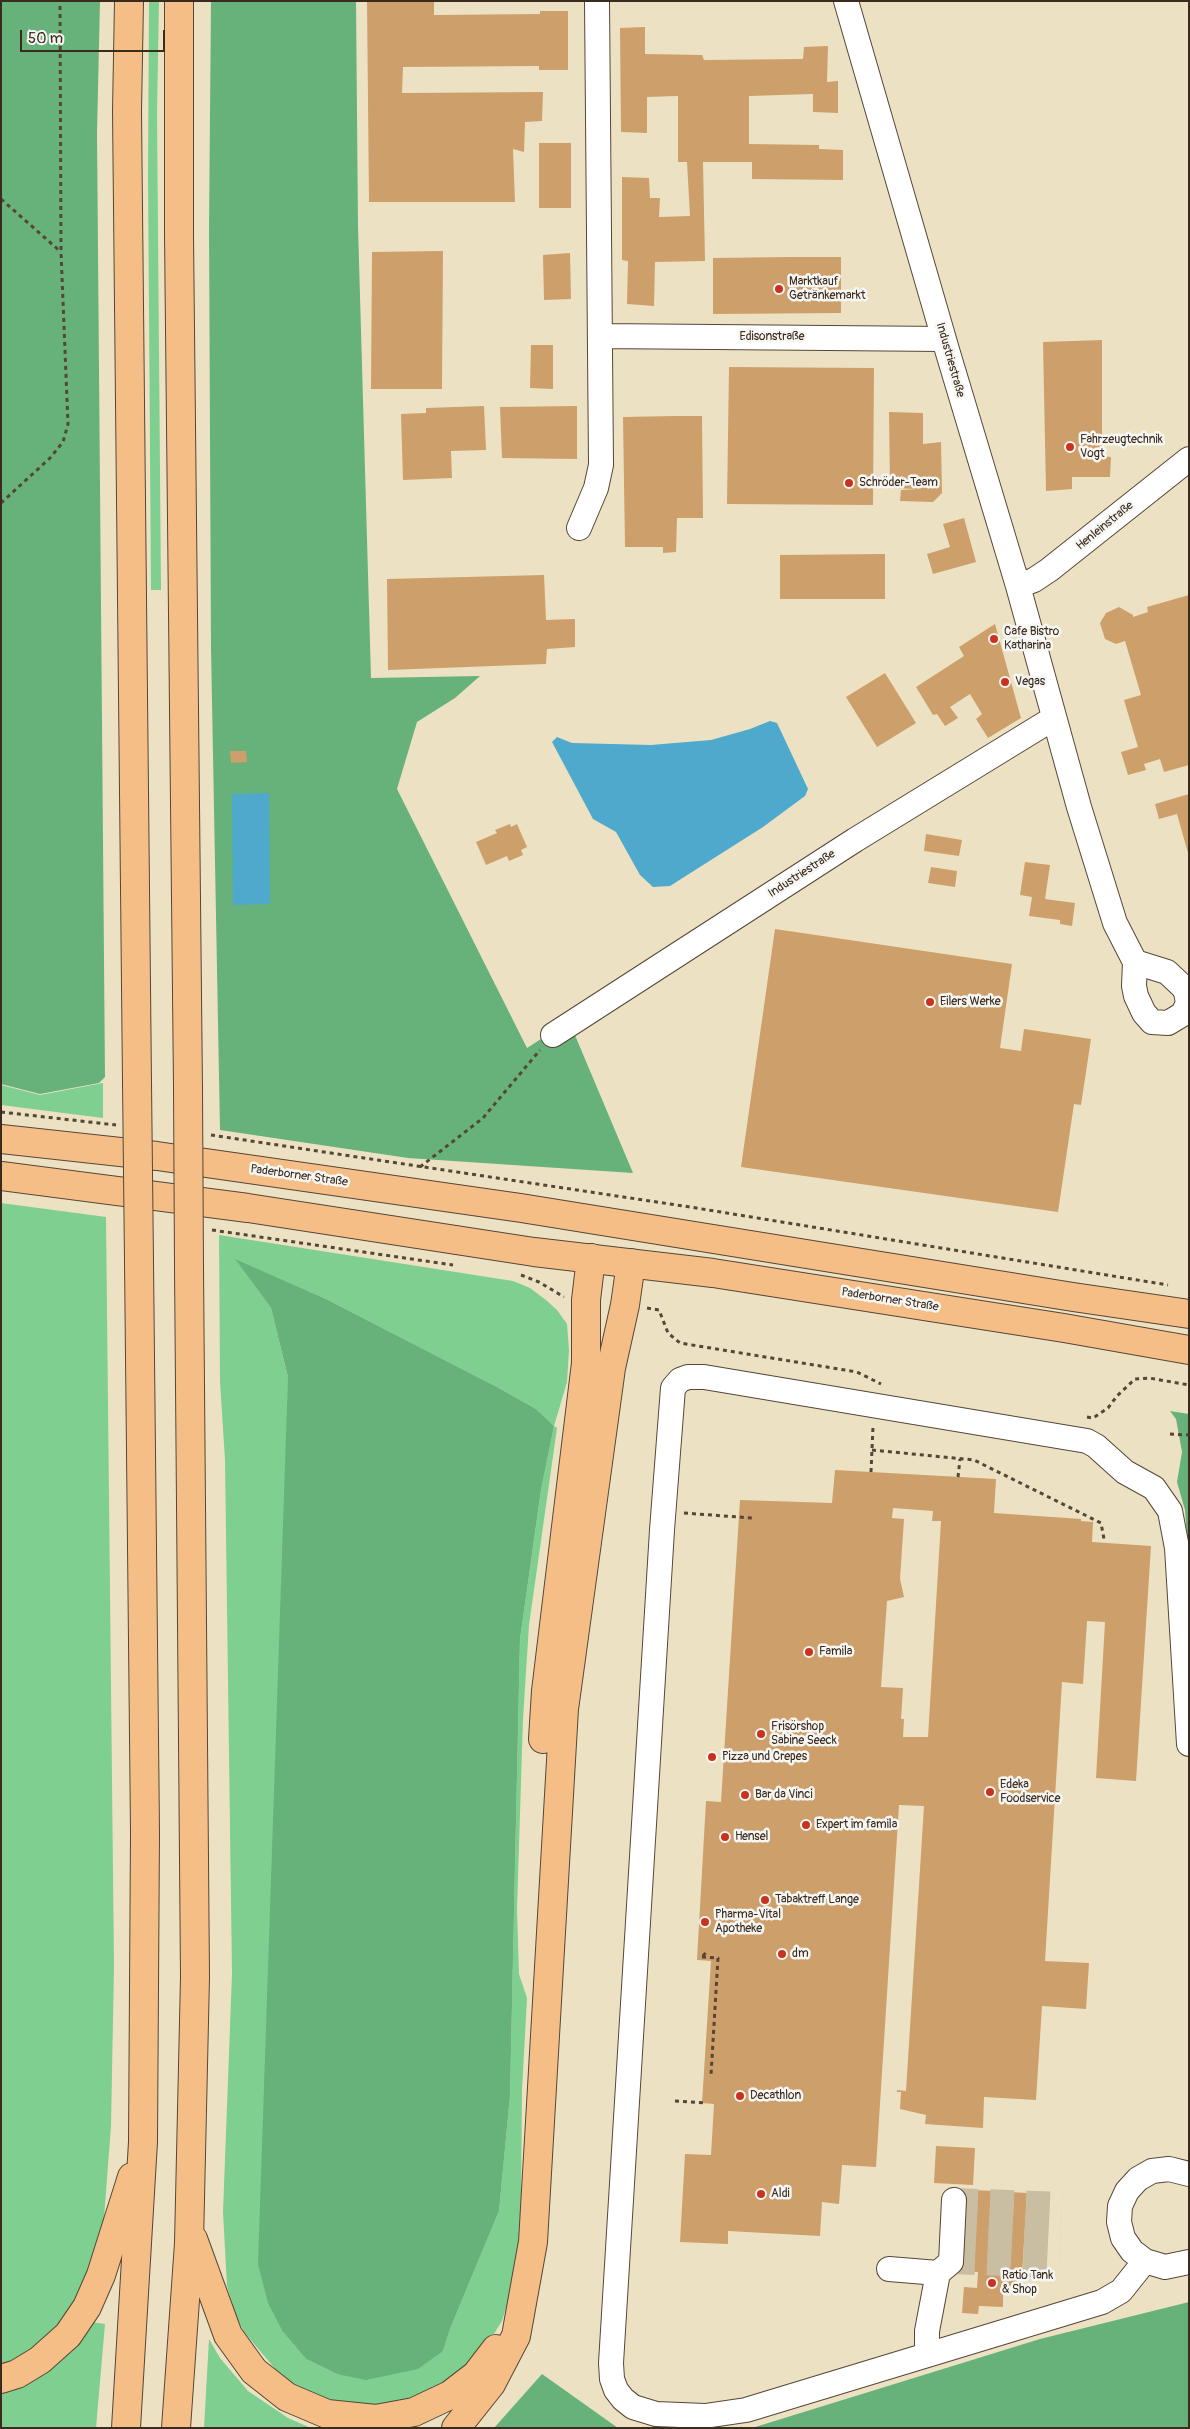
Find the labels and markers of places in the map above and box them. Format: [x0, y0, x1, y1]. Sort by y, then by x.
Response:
place label: Marktkauf Getränkemarkt [789, 275, 866, 303]
marker: Marktkauf Getränkemarkt [773, 283, 785, 295]
place label: Fahrzeugtechnik Vogt [1080, 433, 1163, 461]
marker: Fahrzeugtechnik Vogt [1064, 441, 1076, 453]
place label: Schröder-Team [859, 476, 938, 490]
marker: Schröder-Team [843, 477, 855, 489]
place label: Cafe Bistro Katharina [1004, 625, 1059, 653]
marker: Cafe Bistro Katharina [988, 633, 1000, 645]
place label: Vegas [1015, 675, 1045, 689]
marker: Vegas [999, 676, 1011, 688]
place label: Eilers Werke [940, 995, 1001, 1009]
marker: Eilers Werke [924, 996, 936, 1008]
place label: Famila [819, 1645, 852, 1659]
marker: Famila [803, 1646, 815, 1658]
place label: Frisörshop Sabine Seeck [771, 1720, 837, 1748]
marker: Frisörshop Sabine Seeck [755, 1728, 767, 1740]
place label: Pizza und Crepes [722, 1750, 807, 1764]
marker: Pizza und Crepes [706, 1751, 718, 1763]
place label: Edeka Foodservice [1000, 1778, 1061, 1806]
marker: Edeka Foodservice [984, 1786, 996, 1798]
place label: Bar da Vinci [755, 1788, 813, 1802]
marker: Bar da Vinci [739, 1789, 751, 1801]
place label: Expert im famila [816, 1818, 897, 1832]
marker: Expert im famila [800, 1819, 812, 1831]
place label: Hensel [735, 1830, 768, 1844]
marker: Hensel [719, 1831, 731, 1843]
place label: Tabaktreff Lange [775, 1893, 859, 1907]
marker: Tabaktreff Lange [759, 1894, 771, 1906]
place label: Pharma-Vital Apotheke [715, 1908, 781, 1936]
marker: Pharma-Vital Apotheke [699, 1916, 711, 1928]
place label: dm [792, 1947, 809, 1961]
marker: dm [776, 1948, 788, 1960]
place label: Decathlon [750, 2089, 801, 2103]
marker: Decathlon [734, 2090, 746, 2102]
place label: Aldi [771, 2187, 790, 2201]
marker: Aldi [755, 2188, 767, 2200]
place label: Ratio Tank & Shop [1002, 2269, 1053, 2297]
marker: Ratio Tank & Shop [986, 2277, 998, 2289]

